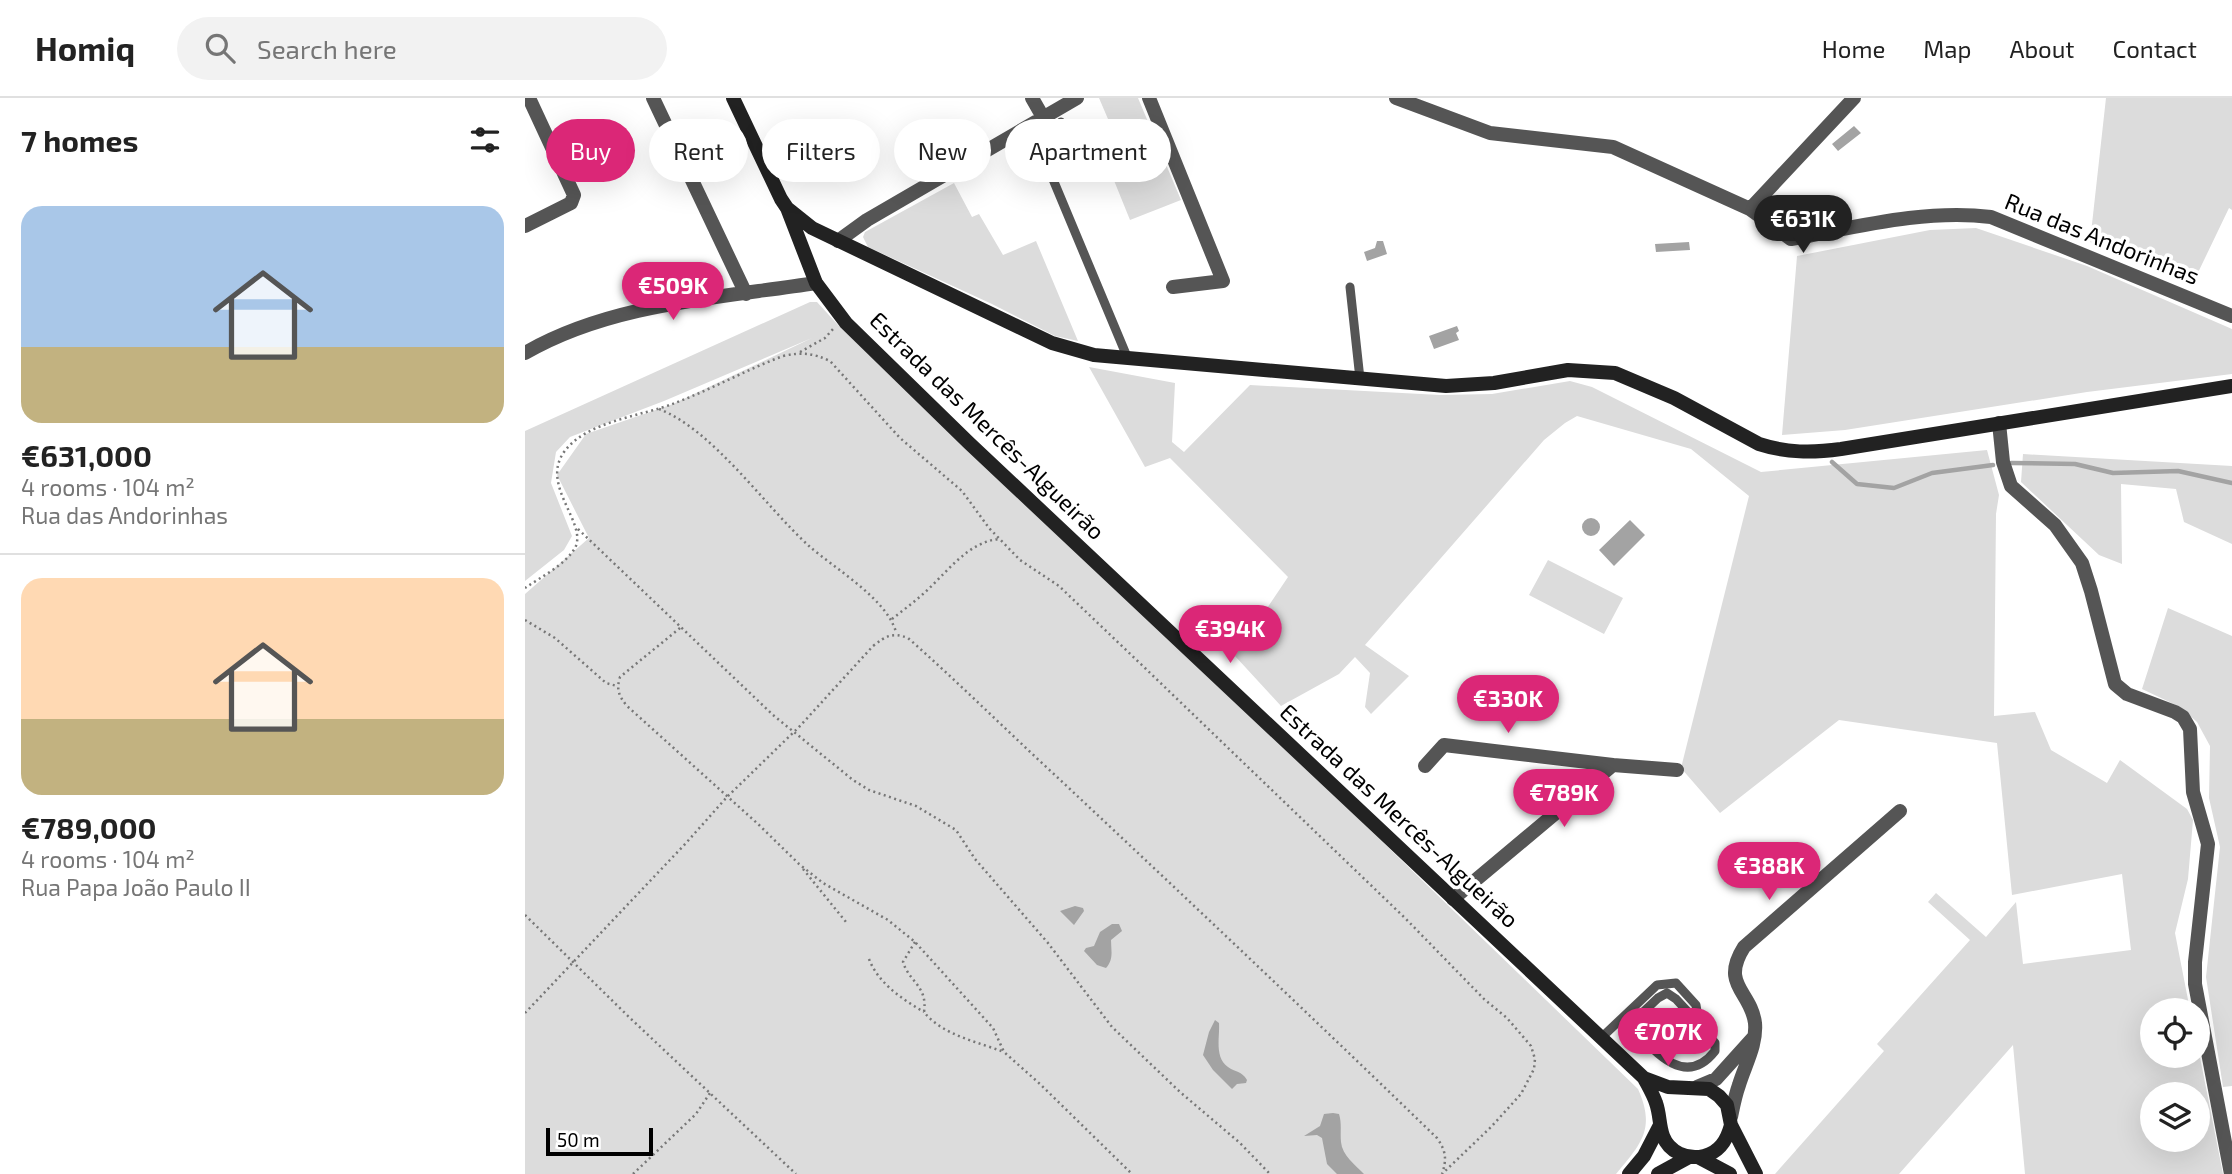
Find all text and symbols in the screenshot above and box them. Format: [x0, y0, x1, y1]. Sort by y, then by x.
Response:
search box [177, 17, 667, 80]
text: Homiq [35, 28, 135, 68]
icon: search [201, 29, 239, 67]
text: Search here [257, 33, 397, 64]
text: Home [1822, 34, 1885, 63]
text: Map [1923, 34, 1971, 63]
text: About [2009, 34, 2075, 63]
text: Contact [2113, 34, 2197, 63]
chip: Buy [546, 119, 635, 182]
chip: Rent [649, 119, 748, 182]
chip: Filters [762, 119, 880, 182]
chip: New [894, 119, 991, 182]
chip: Apartment [1005, 119, 1171, 182]
icon: filters [466, 121, 504, 159]
text: 7 homes [21, 122, 138, 158]
street label: Rua das Andorinhas [2001, 186, 2204, 290]
pin: €631K [1754, 195, 1852, 255]
text: €631K [1770, 204, 1836, 232]
icon: home [200, 252, 326, 378]
pin: €509K [624, 262, 722, 322]
text: €509K [638, 271, 708, 299]
street label: Estrada das Mercês-Algueirão [864, 306, 1111, 545]
text: €631,000 [21, 437, 152, 473]
text: 4 rooms · 104 m² [21, 473, 195, 501]
text: Rua das Andorinhas [21, 501, 228, 529]
pin: €394K [1181, 606, 1279, 665]
text: €394K [1195, 614, 1265, 642]
icon: home [200, 624, 326, 750]
pin: €330K [1459, 676, 1557, 735]
text: €330K [1473, 684, 1543, 712]
street label: Estrada das Mercês-Algueirão [1275, 697, 1525, 933]
pin: €789K [1515, 770, 1613, 829]
text: €789K [1529, 778, 1599, 806]
text: €789,000 [21, 809, 157, 845]
pin: €388K [1720, 842, 1818, 902]
text: 4 rooms · 104 m² [21, 845, 195, 873]
text: €388K [1733, 851, 1805, 879]
text: Rua Papa João Paulo II [21, 873, 251, 901]
map controls [2140, 998, 2210, 1152]
button: locate [2140, 998, 2210, 1068]
pin: €707K [1619, 1009, 1717, 1068]
text: €707K [1634, 1017, 1702, 1045]
button: layers [2140, 1082, 2210, 1152]
scale bar [546, 1125, 653, 1157]
text: 50 m [557, 1128, 600, 1151]

